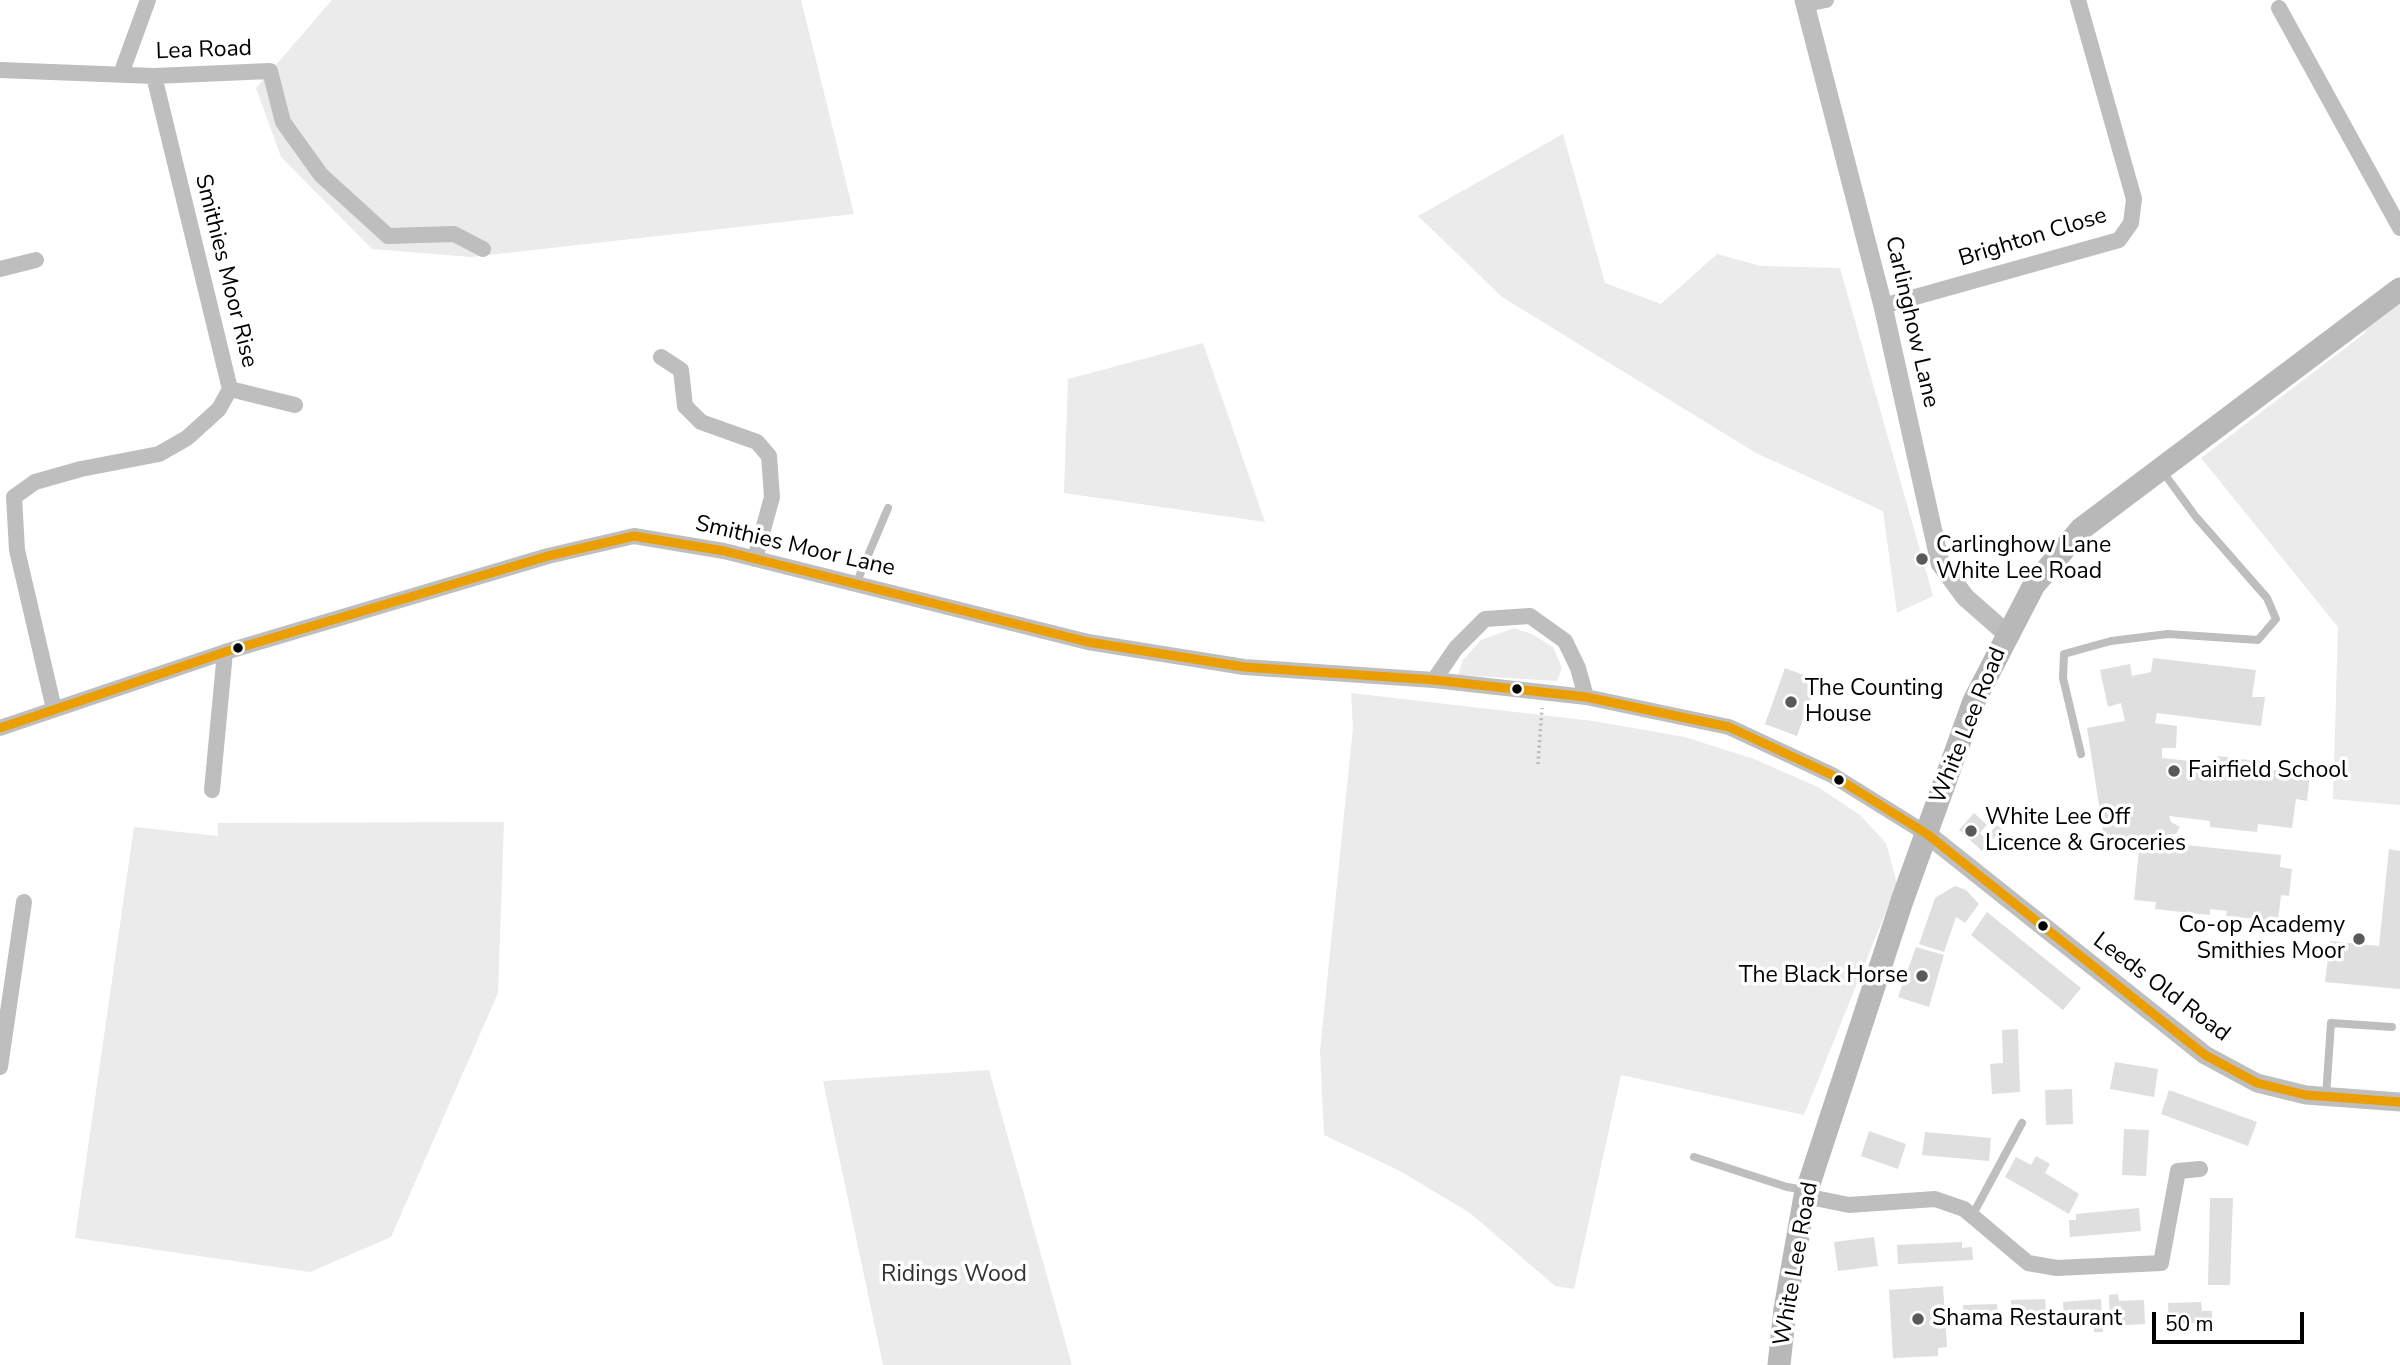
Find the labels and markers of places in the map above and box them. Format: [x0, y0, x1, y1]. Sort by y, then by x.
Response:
place label: Carlinghow Lane White Lee Road [1936, 532, 2111, 586]
marker: Carlinghow Lane White Lee Road [1914, 551, 1930, 567]
unlabelled marker [231, 641, 245, 655]
place label: The Counting House [1805, 675, 1943, 729]
unlabelled marker [1510, 682, 1524, 696]
marker: The Counting House [1783, 694, 1799, 710]
place label: Fairfield School [2188, 757, 2348, 785]
marker: Fairfield School [2166, 763, 2182, 779]
unlabelled marker [1832, 773, 1846, 787]
place label: White Lee Off Licence & Groceries [1985, 804, 2186, 858]
marker: White Lee Off Licence & Groceries [1963, 823, 1979, 839]
place label: Co-op Academy Smithies Moor [2179, 912, 2345, 966]
unlabelled marker [2036, 919, 2050, 933]
marker: Co-op Academy Smithies Moor [2351, 931, 2367, 947]
place label: The Black Horse [1739, 962, 1908, 990]
marker: The Black Horse [1914, 968, 1930, 984]
place label: Shama Restaurant [1932, 1305, 2122, 1333]
marker: Shama Restaurant [1910, 1311, 1926, 1327]

